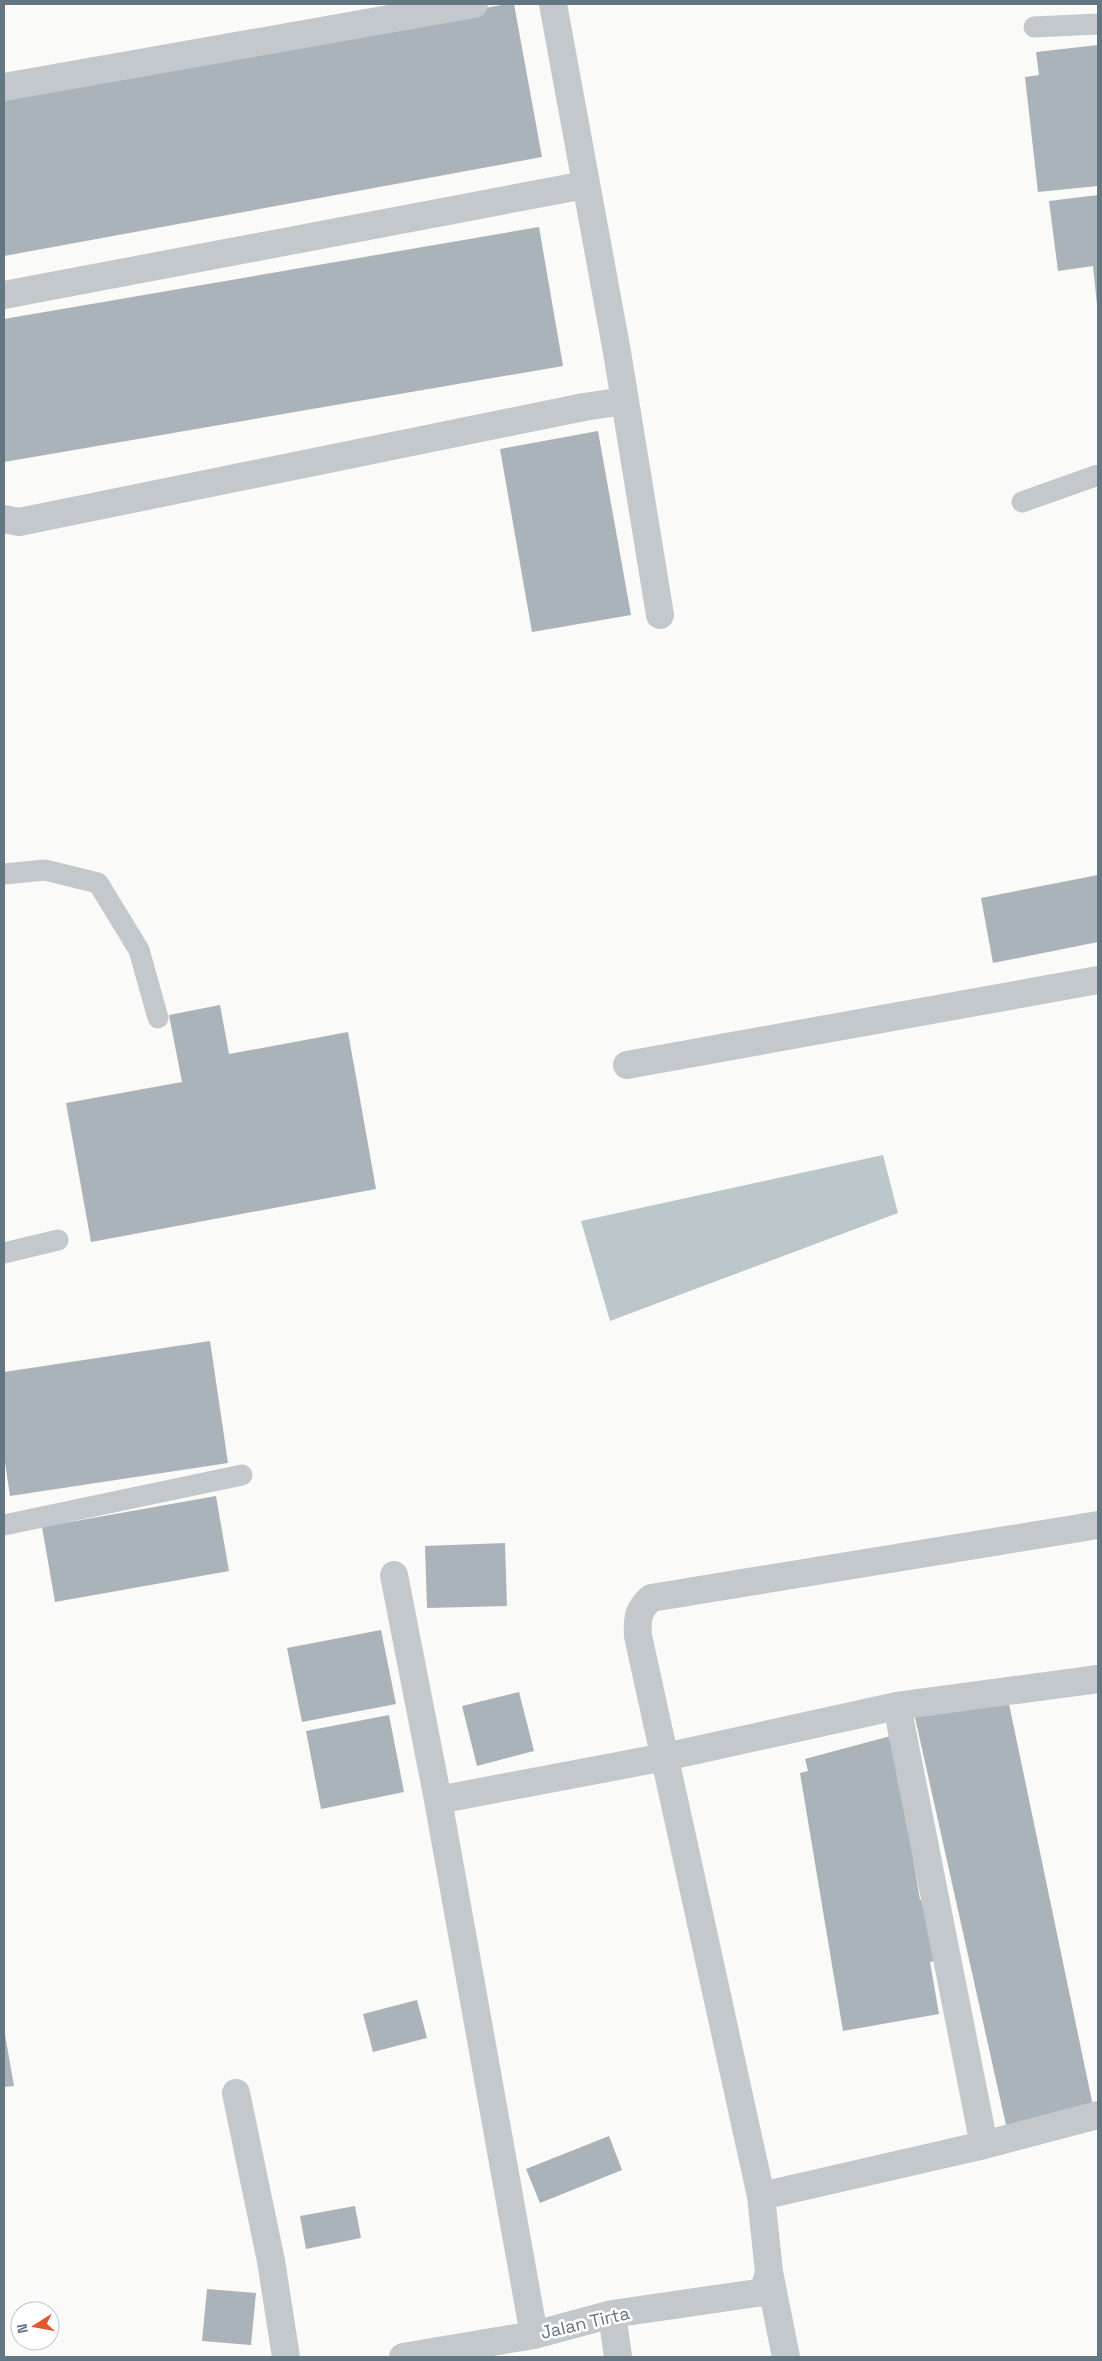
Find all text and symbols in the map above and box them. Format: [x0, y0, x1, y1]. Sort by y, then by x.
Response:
north arrow [10, 2301, 60, 2351]
street label: Jalan Tirta [538, 2301, 632, 2344]
text: N [13, 2322, 32, 2335]

